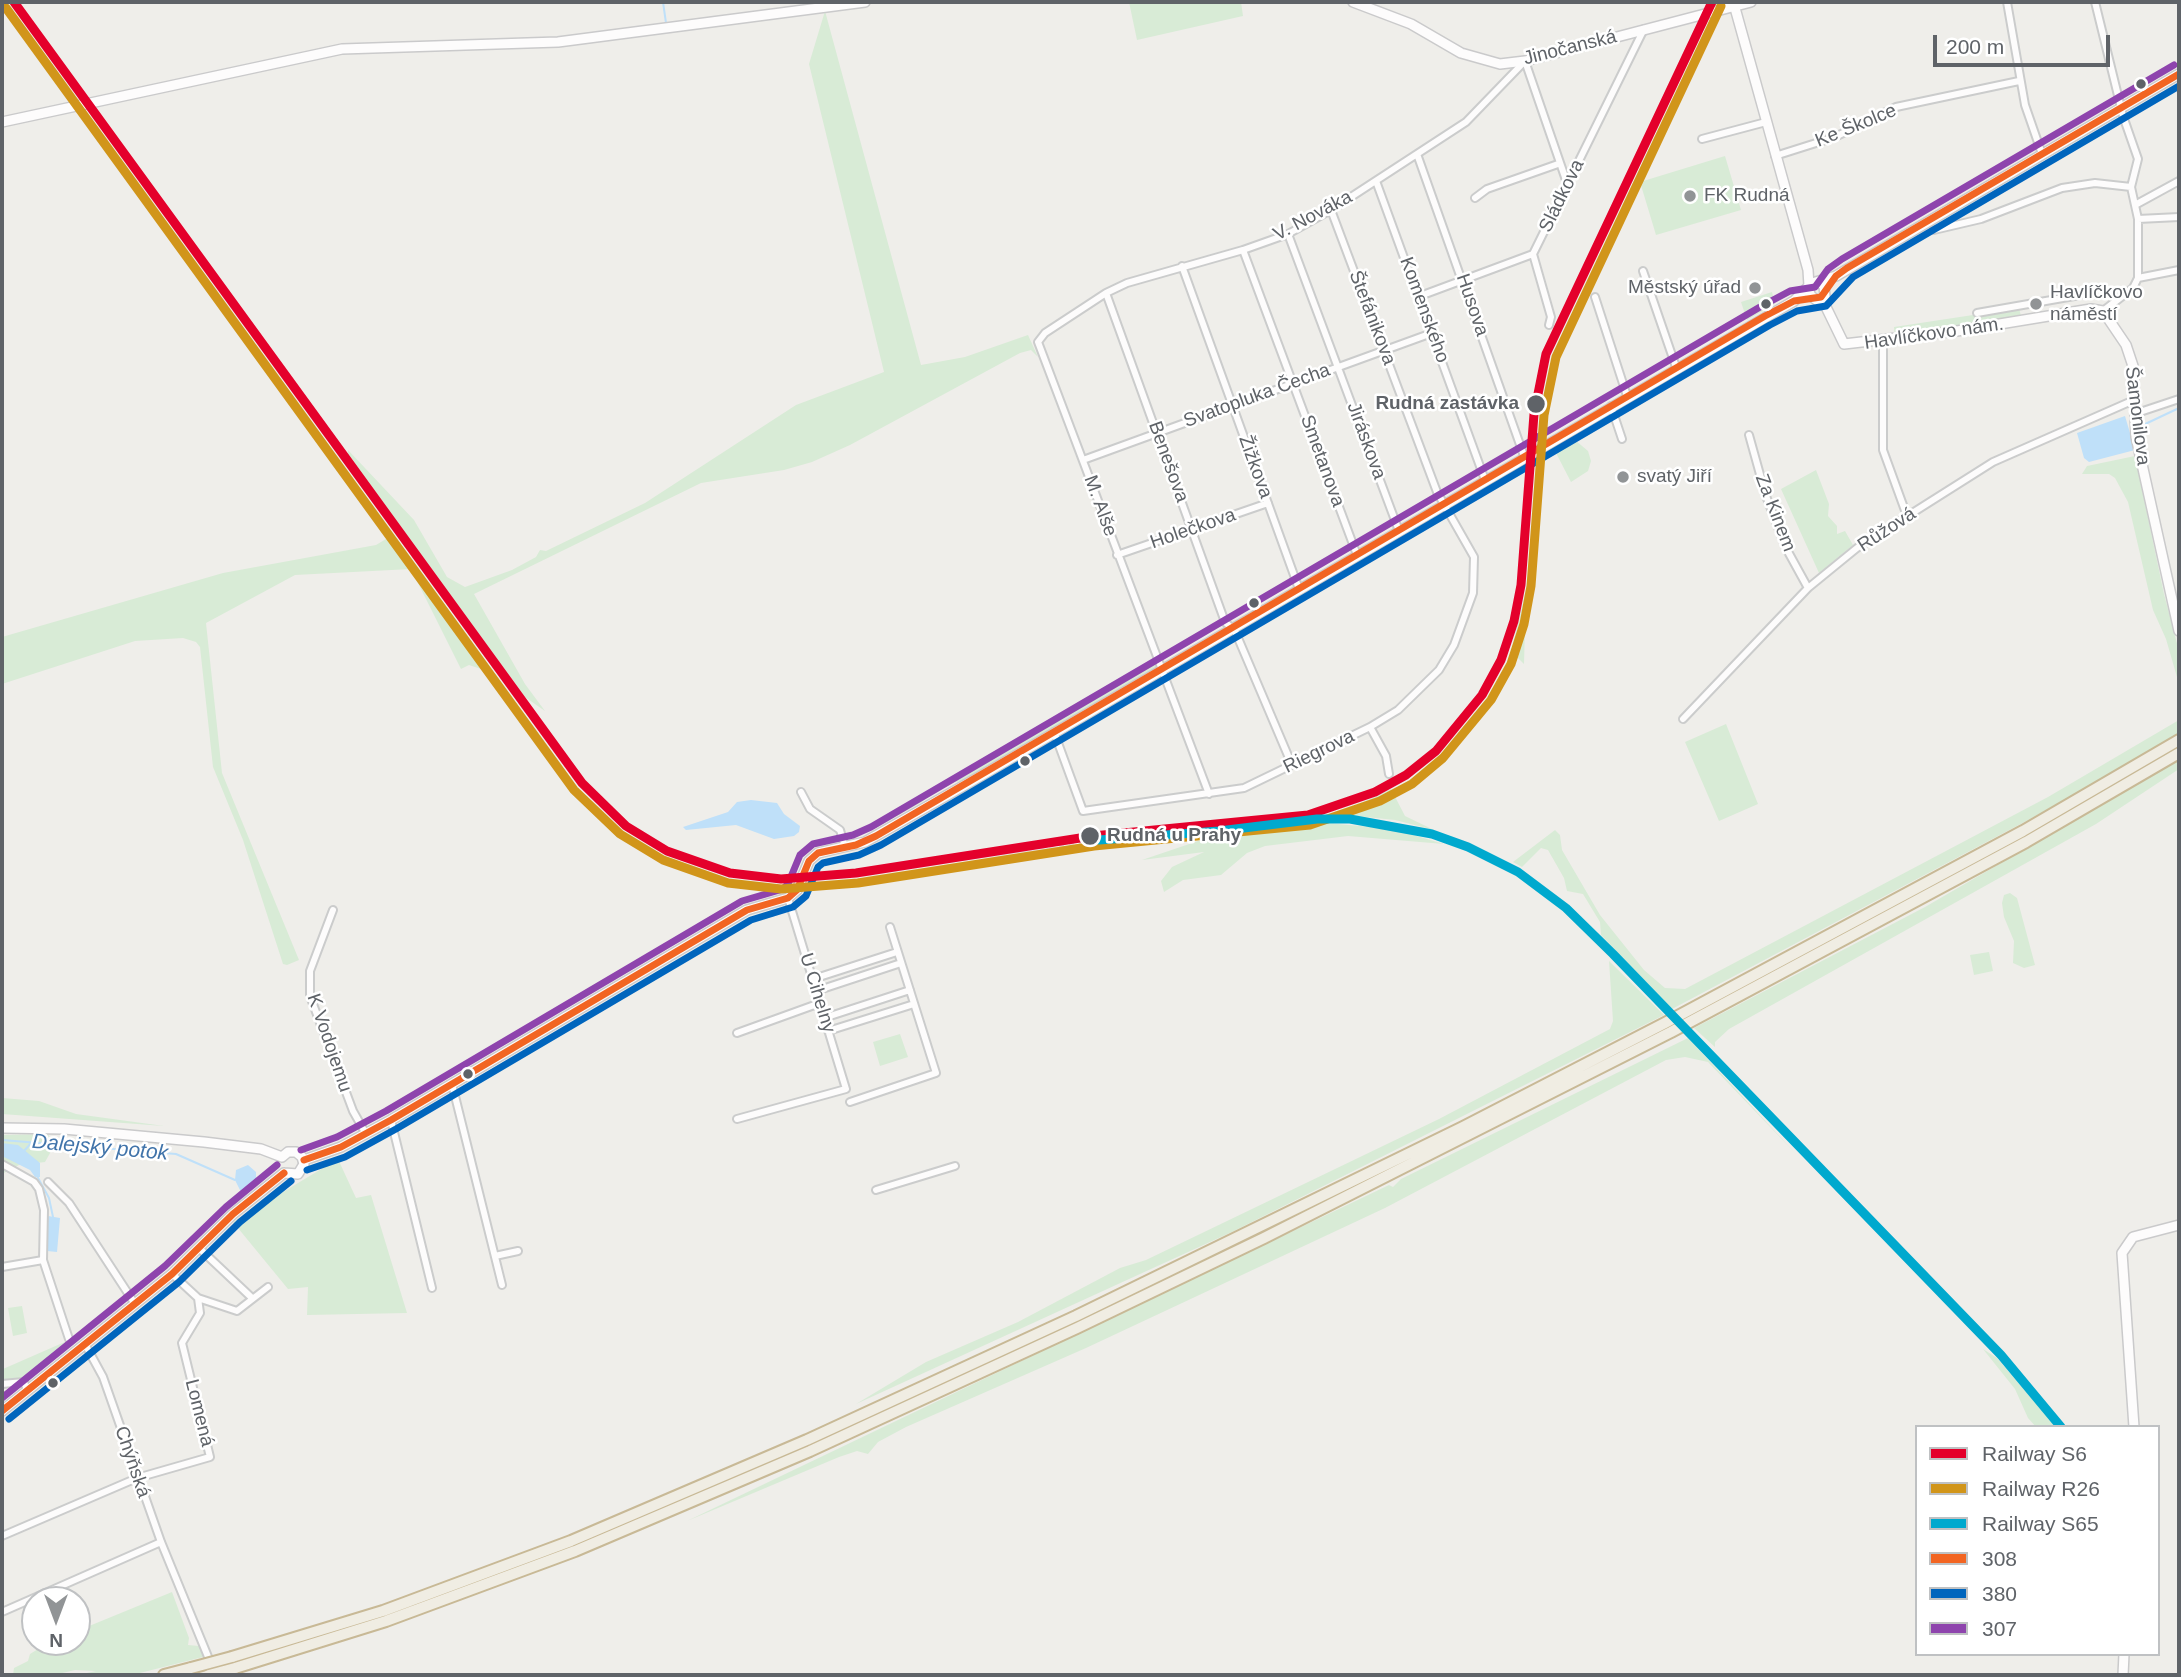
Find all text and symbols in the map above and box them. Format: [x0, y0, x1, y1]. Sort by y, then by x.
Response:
scale bar [1936, 21, 2113, 65]
street label: Jinočanská [1521, 25, 1619, 71]
text: 200 m [1946, 35, 2004, 58]
unlabelled marker [2134, 77, 2148, 91]
street label: Ke Školce [1812, 99, 1900, 153]
street label: Sládkova [1535, 156, 1589, 236]
place label: FK Rudná [1704, 185, 1790, 207]
street label: V. Nováka [1270, 186, 1356, 246]
marker: FK Rudná [1682, 188, 1698, 204]
street label: Komenského [1394, 254, 1454, 366]
street label: Štefánikova [1344, 268, 1400, 368]
street label: Husova [1451, 271, 1493, 339]
place label: Městský úřad [1628, 277, 1741, 299]
marker: Městský úřad [1747, 280, 1763, 296]
place label: Havlíčkovo náměstí [2050, 282, 2143, 326]
marker: Havlíčkovo náměstí [2028, 296, 2044, 312]
unlabelled marker [1759, 297, 1773, 311]
street label: Havlíčkovo nám. [1863, 313, 2005, 355]
street label: Svatopluka Čecha [1181, 359, 1333, 433]
street label: Šamonilova [2120, 365, 2154, 467]
place label: Rudná zastávka [1375, 393, 1519, 415]
marker: Rudná zastávka [1525, 393, 1547, 415]
street label: Jiráskova [1342, 399, 1390, 483]
street label: Smetanova [1295, 412, 1349, 510]
street label: Benešova [1143, 418, 1193, 506]
street label: Žižkova [1233, 432, 1277, 502]
place label: svatý Jiří [1637, 466, 1712, 488]
marker: svatý Jiří [1615, 469, 1631, 485]
street label: Za Kinem [1750, 471, 1800, 555]
street label: M. Alše [1078, 472, 1122, 540]
street label: Růžová [1854, 503, 1920, 557]
street label: Holečkova [1147, 504, 1239, 554]
unlabelled marker [1247, 596, 1261, 610]
street label: Riegrova [1280, 725, 1358, 779]
unlabelled marker [1018, 754, 1032, 768]
marker: Rudná u Prahy [1079, 825, 1101, 847]
place label: Rudná u Prahy [1107, 825, 1241, 847]
street label: U Cihelny [794, 950, 840, 1036]
street label: K Vodojemu [302, 991, 356, 1095]
unlabelled marker [461, 1067, 475, 1081]
water label: Dalejský potok [31, 1129, 169, 1167]
unlabelled marker [46, 1376, 60, 1390]
street label: Lomená [180, 1377, 218, 1449]
street label: Chýňská [109, 1423, 155, 1501]
legend [1915, 1425, 2160, 1656]
text: Railway S6 [1982, 1442, 2087, 1465]
text: Railway R26 [1982, 1477, 2100, 1500]
text: Railway S65 [1982, 1512, 2099, 1535]
text: 308 [1982, 1547, 2017, 1570]
text: 380 [1982, 1582, 2017, 1605]
north arrow [21, 1586, 91, 1656]
text: 307 [1982, 1617, 2017, 1640]
text: N [49, 1630, 63, 1651]

